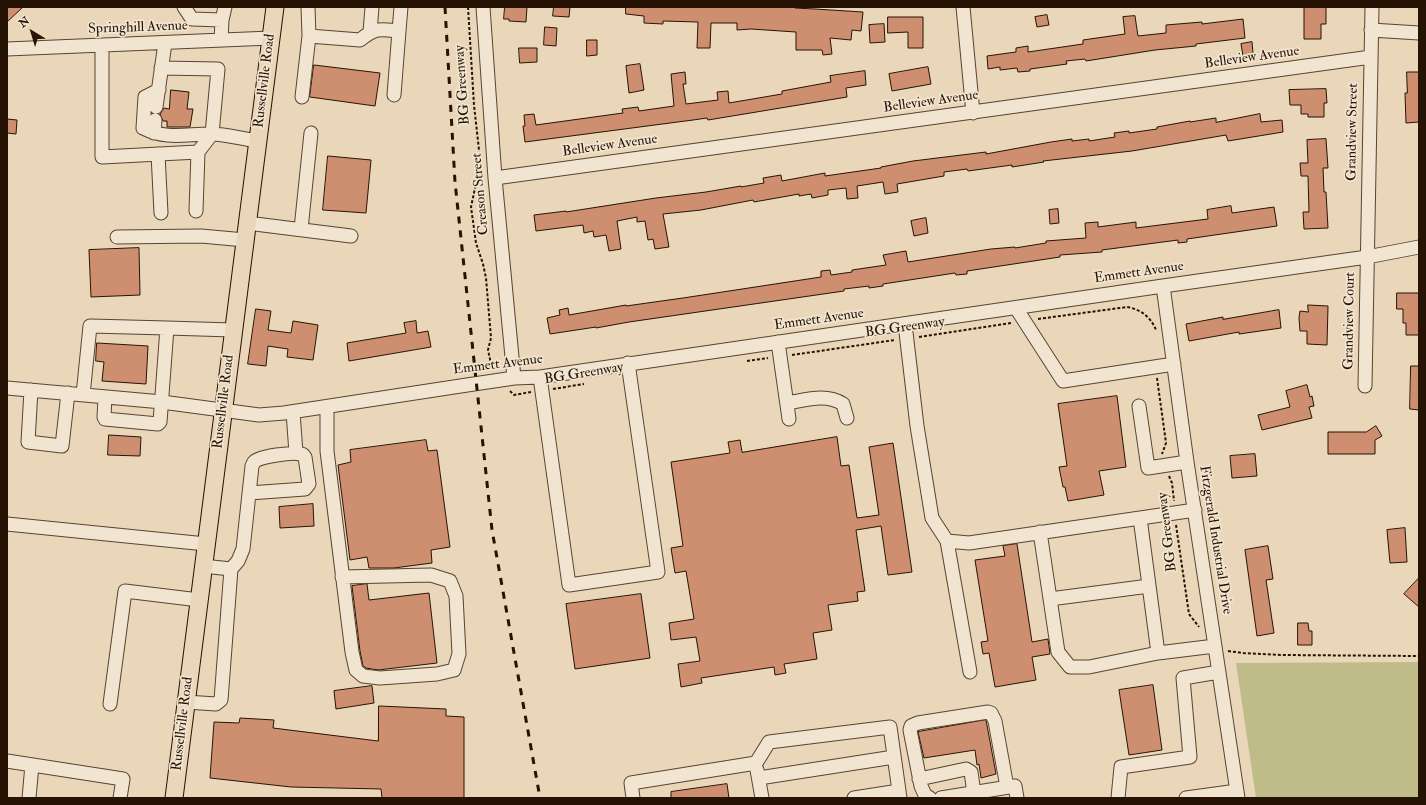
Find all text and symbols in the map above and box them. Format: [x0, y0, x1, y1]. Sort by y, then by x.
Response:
north arrow [12, 12, 52, 52]
text: N [16, 14, 32, 30]
street label: Springhill Avenue [88, 18, 188, 38]
street label: Russellville Road [251, 33, 279, 129]
street label: Belleview Avenue [1203, 43, 1301, 73]
street label: BG Greenway [452, 45, 474, 125]
street label: Grandview Street [1344, 83, 1362, 181]
street label: Belleview Avenue [882, 87, 980, 117]
street label: Belleview Avenue [561, 131, 659, 161]
street label: Creason Street [469, 152, 493, 236]
street label: Emmett Avenue [1093, 258, 1185, 288]
street label: Grandview Court [1341, 272, 1359, 370]
street label: Emmett Avenue [773, 305, 865, 335]
street label: BG Greenway [864, 314, 946, 342]
street label: Emmett Avenue [452, 351, 544, 379]
street label: Russellville Road [210, 354, 238, 450]
street label: BG Greenway [543, 359, 625, 389]
street label: Fitzgerald Industrial Drive [1195, 464, 1235, 616]
street label: BG Greenway [1155, 491, 1181, 573]
street label: Russellville Road [169, 676, 197, 772]

